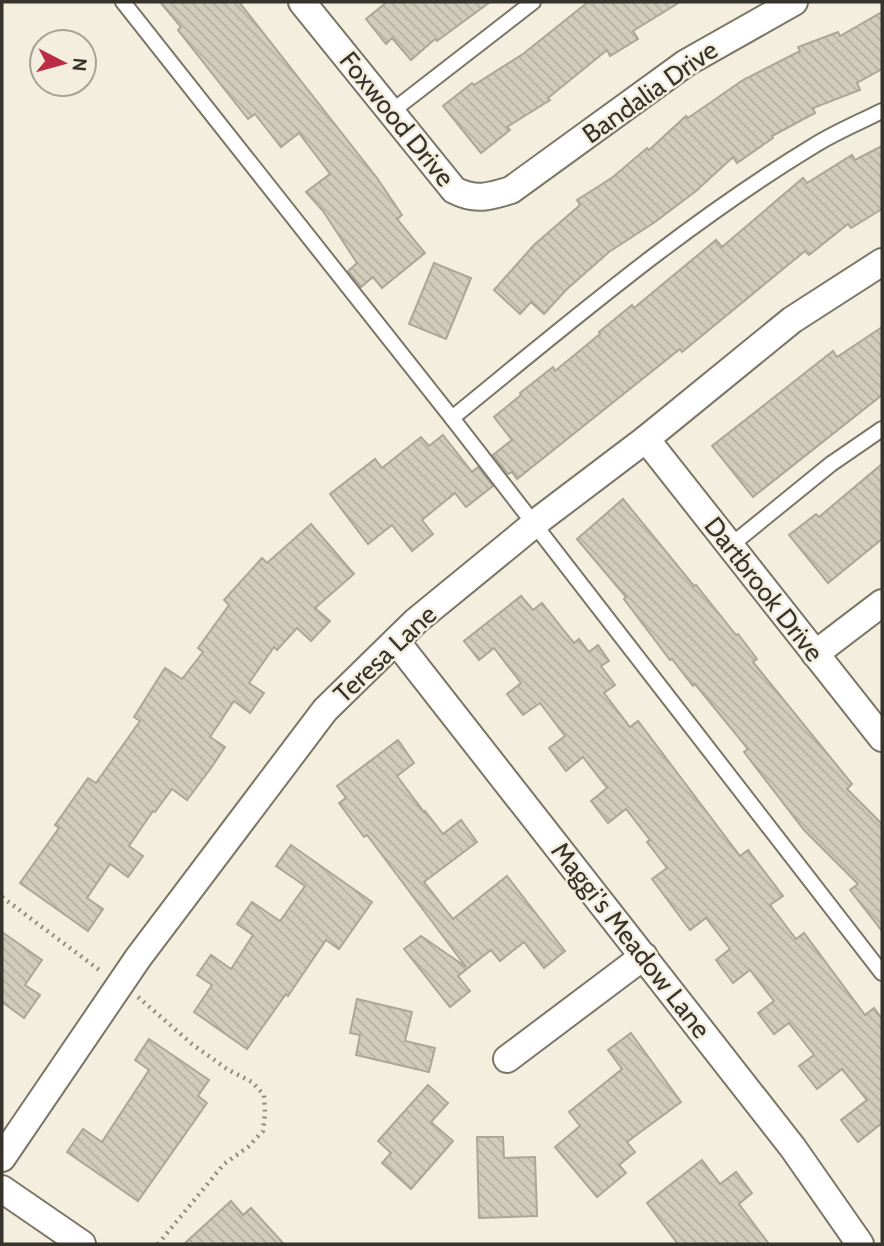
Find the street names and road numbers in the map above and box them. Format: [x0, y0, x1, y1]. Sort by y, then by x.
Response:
street label: Bandalia Drive [576, 34, 724, 150]
street label: Foxwood Drive [333, 45, 461, 193]
street label: Dartbrook Drive [698, 510, 830, 668]
street label: Teresa Lane [327, 598, 443, 710]
street label: Maggi's Meadow Lane [544, 836, 718, 1044]

